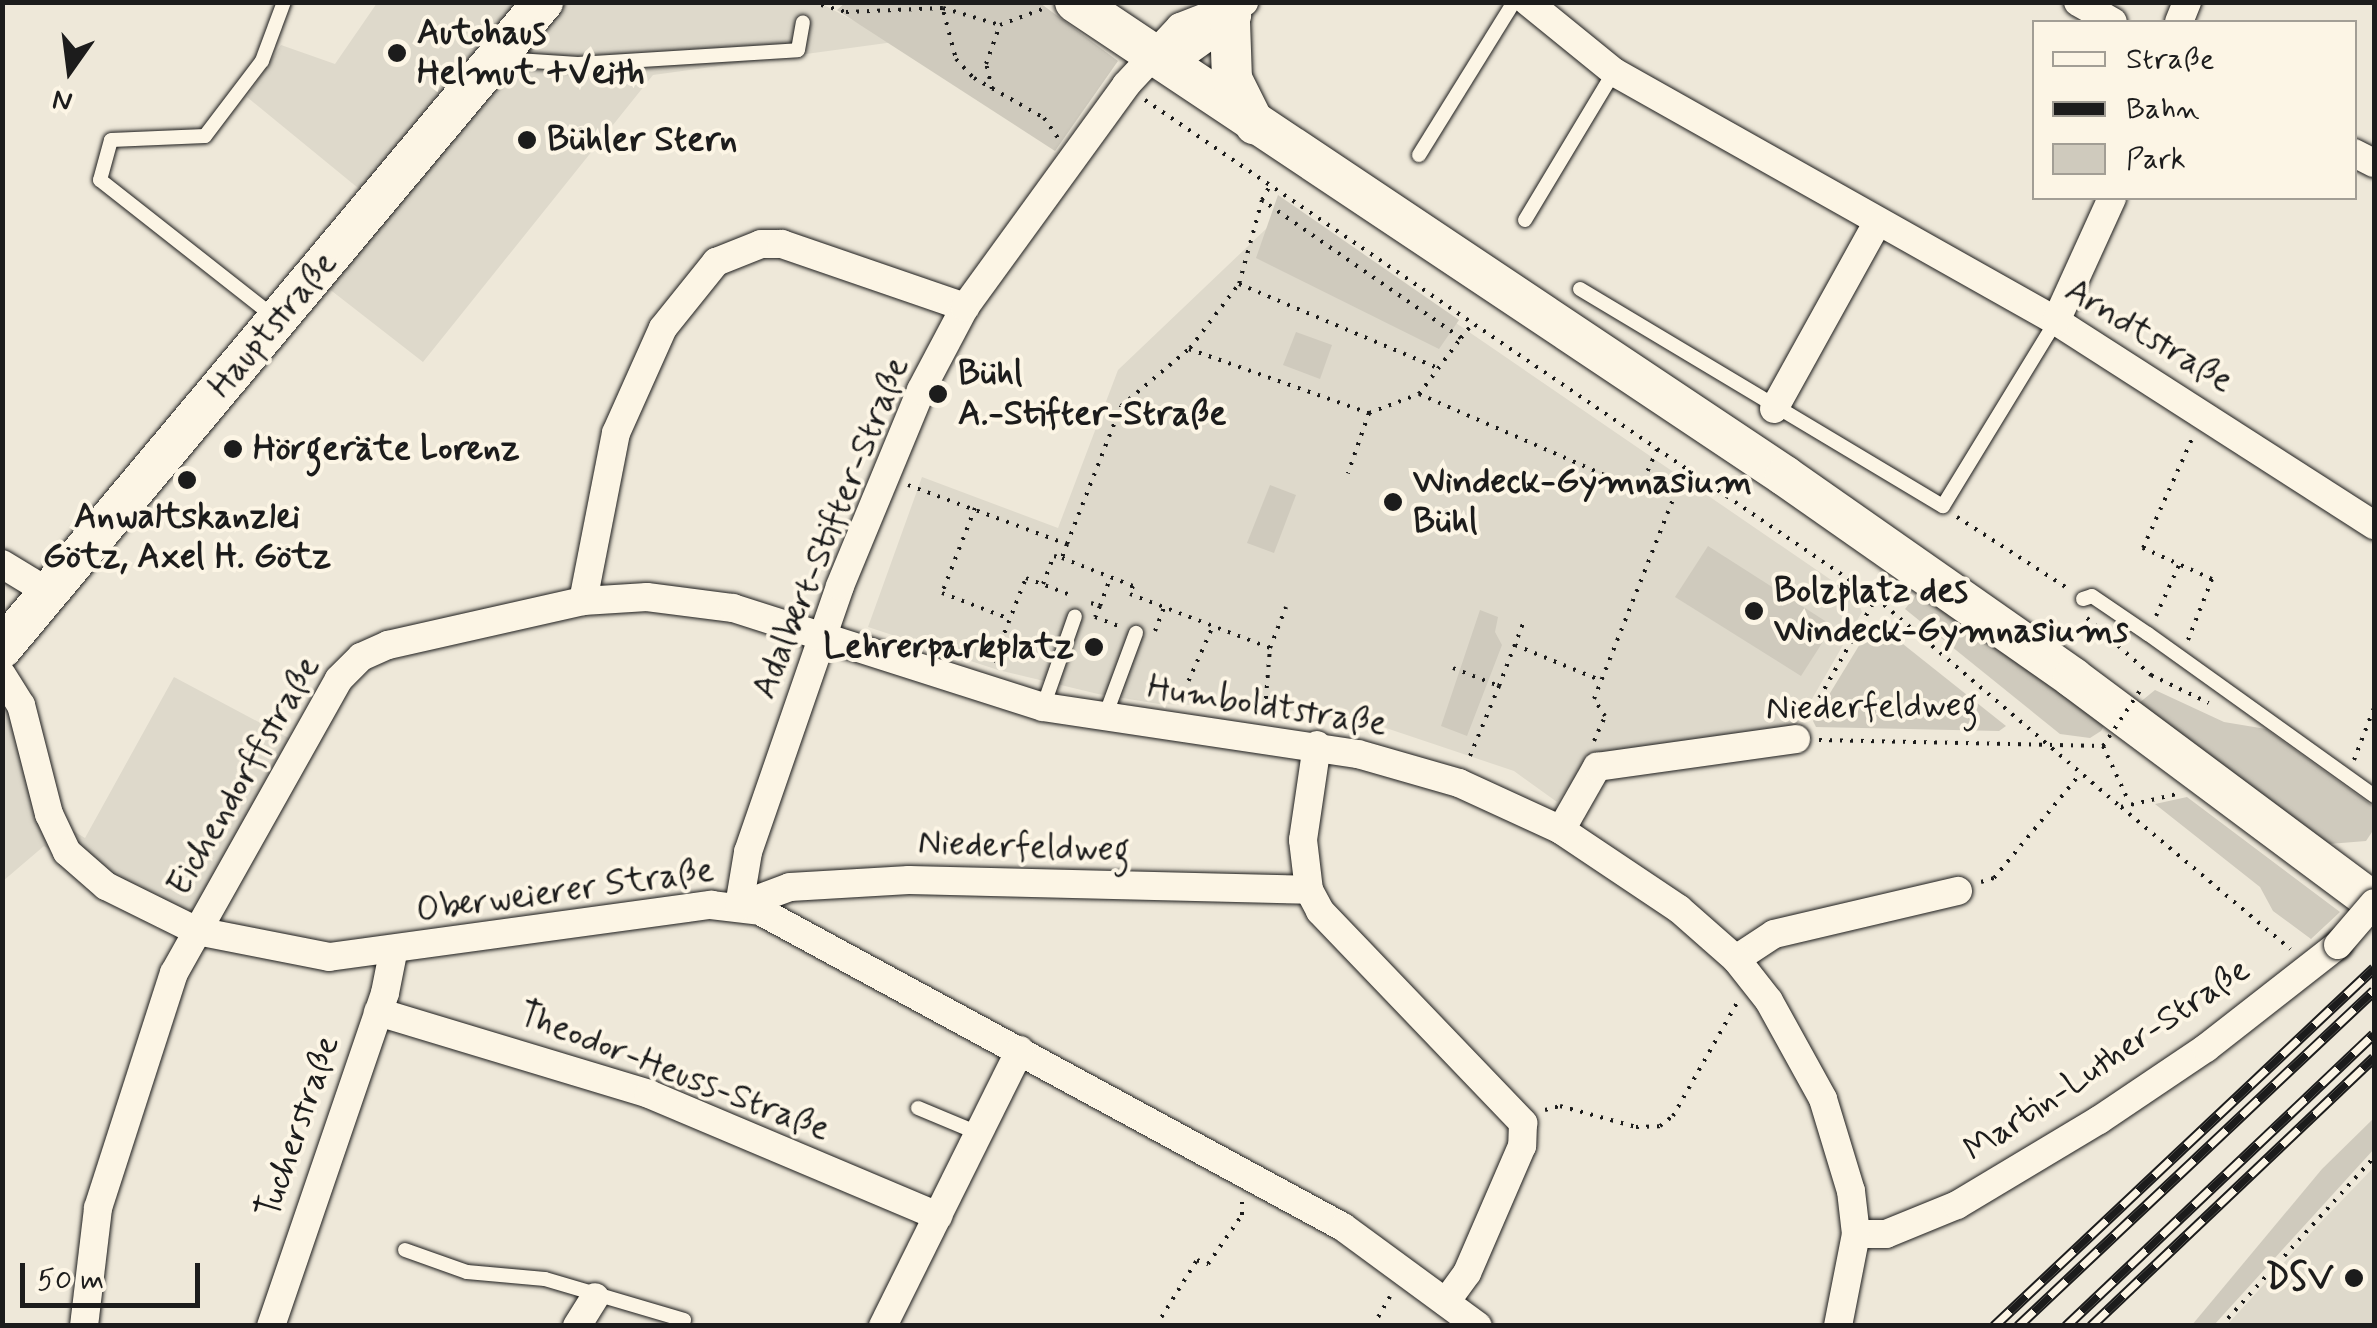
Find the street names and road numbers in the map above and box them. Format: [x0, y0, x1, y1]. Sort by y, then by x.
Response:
street label: Hauptstraße [200, 243, 346, 407]
street label: Arndtstraße [2057, 269, 2241, 403]
street label: Adalbert-Stifter-Straße [743, 351, 919, 705]
street label: Eichendorffstraße [158, 649, 330, 903]
street label: Humboldtstraße [1144, 666, 1390, 746]
street label: Niederfeldweg [1766, 684, 1978, 730]
street label: Niederfeldweg [917, 822, 1131, 872]
street label: Oberweierer Straße [416, 850, 714, 932]
street label: Martin-Luther-Straße [1956, 949, 2258, 1171]
street label: Theodor-Heuss-Straße [512, 993, 836, 1151]
street label: Tucherstraße [247, 1030, 349, 1224]

